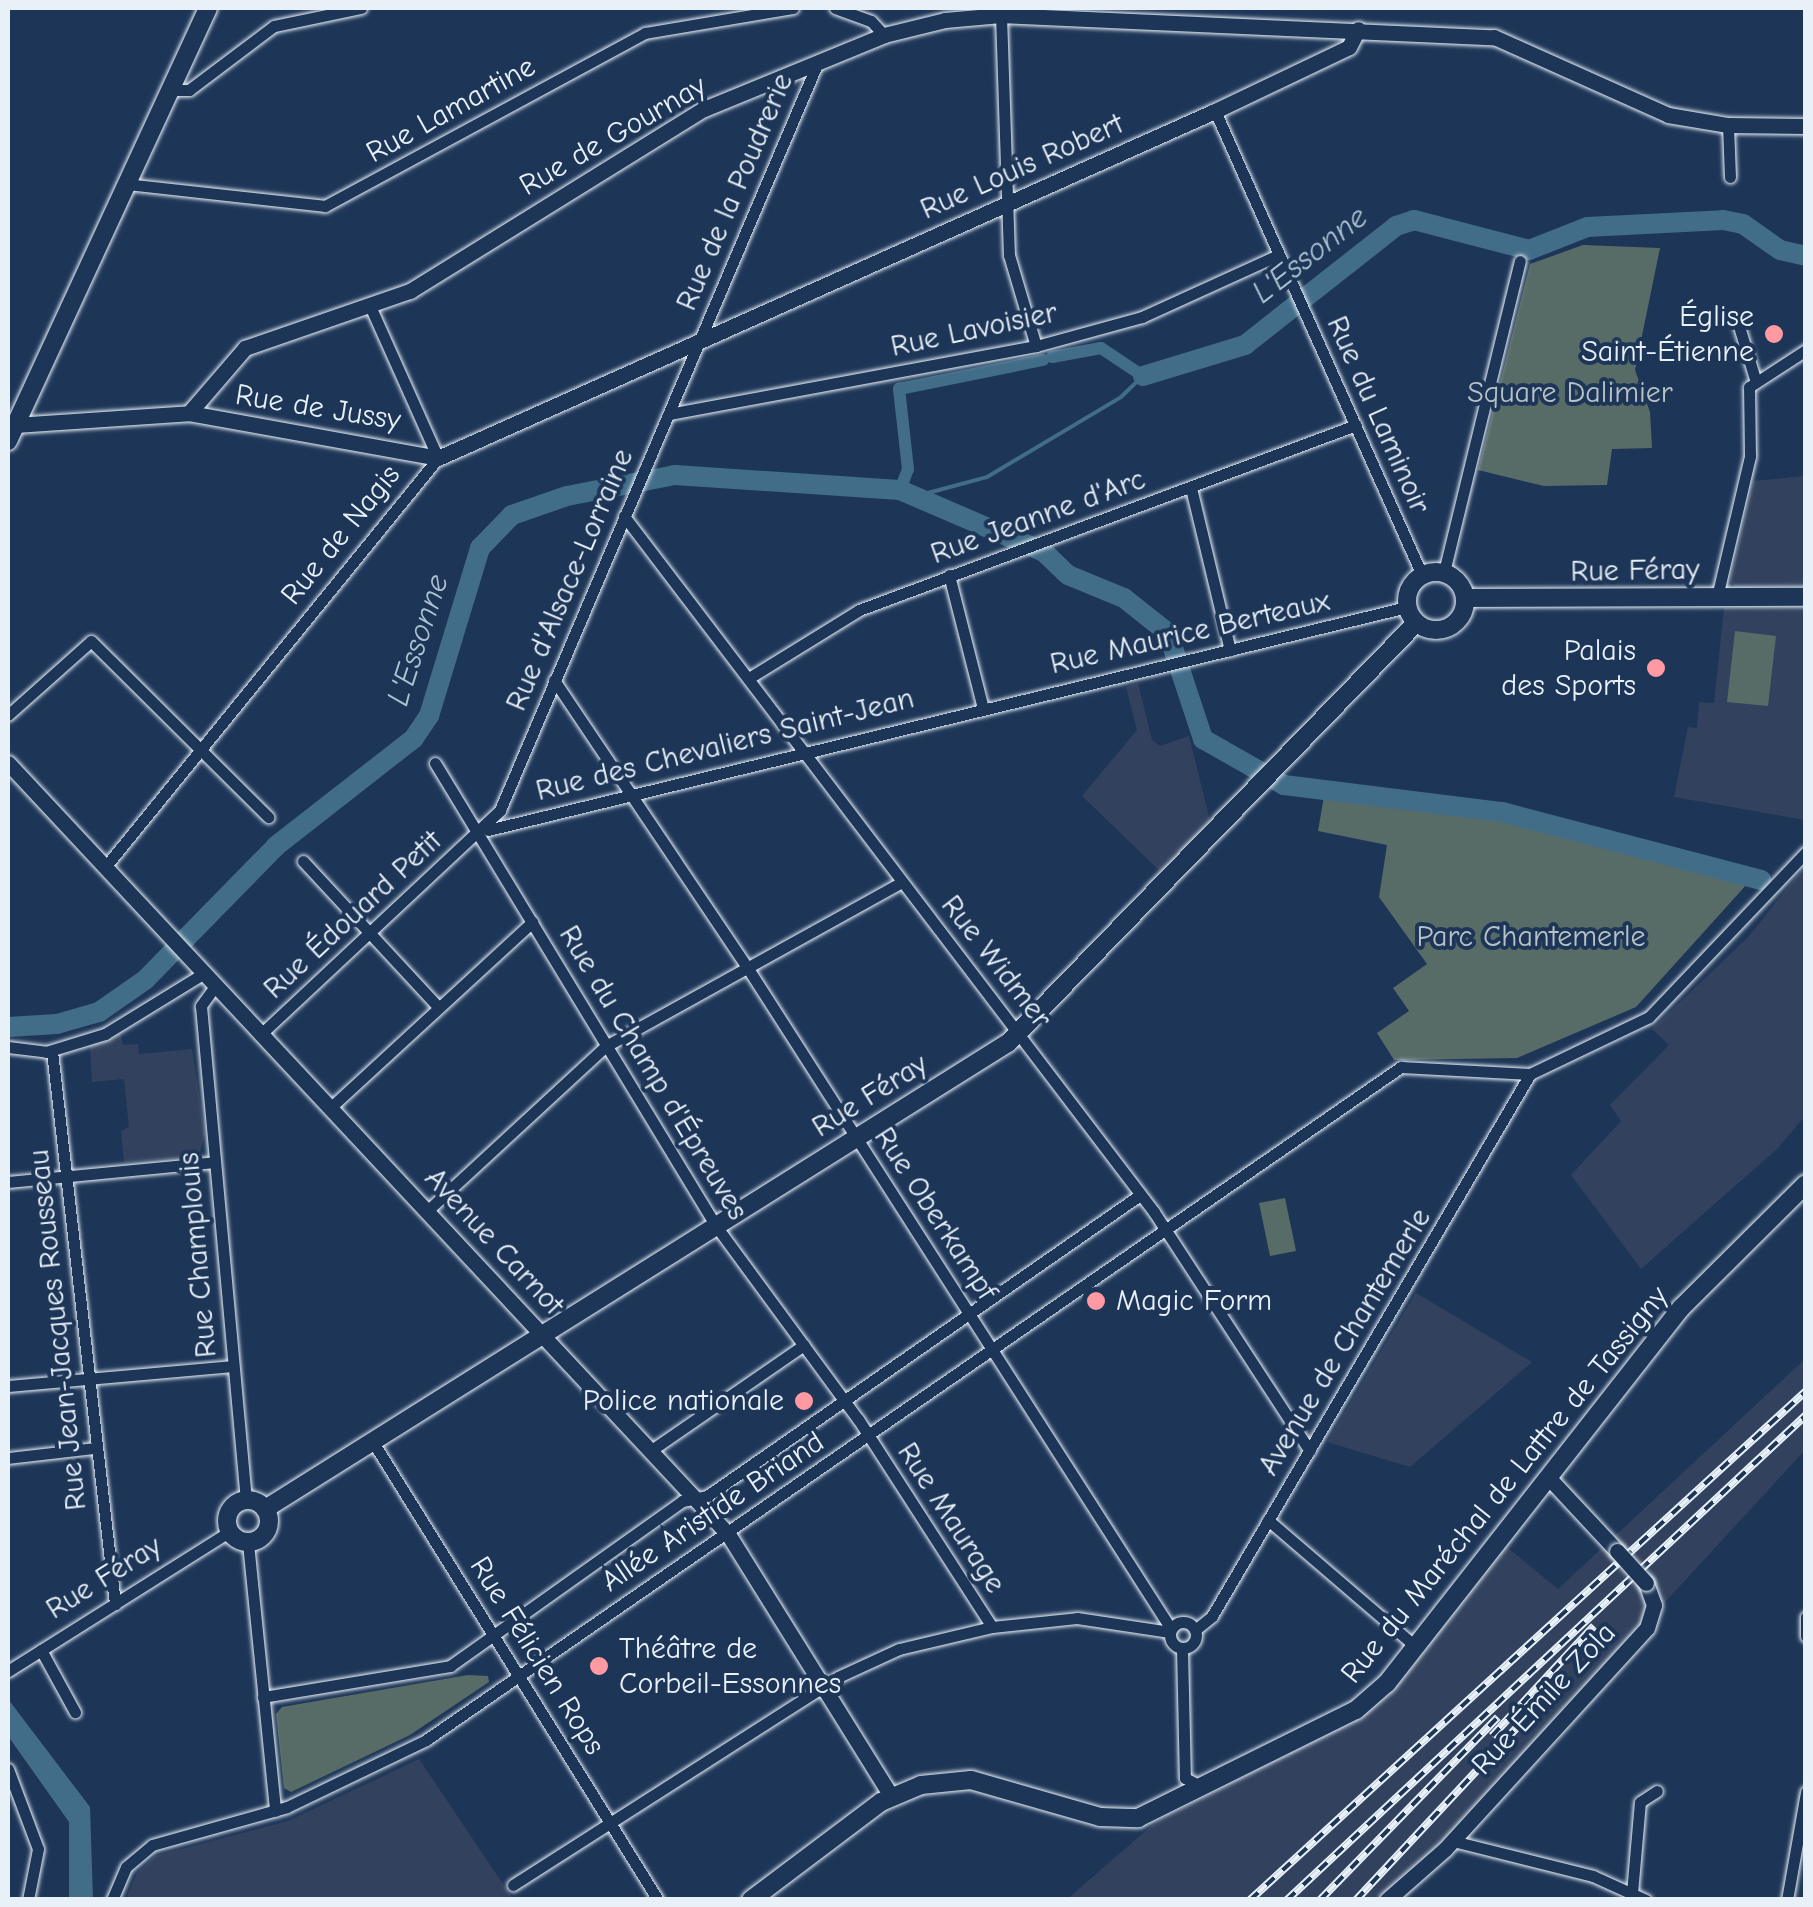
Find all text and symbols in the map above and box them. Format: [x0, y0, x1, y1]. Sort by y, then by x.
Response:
street label: Rue Lamartine [360, 49, 542, 171]
street label: Rue de Gournay [513, 68, 713, 204]
street label: Rue de la Poudrerie [669, 68, 801, 316]
street label: Rue Louis Robert [915, 106, 1129, 228]
water label: L'Essonne [1245, 198, 1375, 312]
street label: Rue Lavoisier [888, 295, 1060, 365]
place label: Église Saint-Étienne [1581, 299, 1754, 370]
street label: Rue du Laminoir [1318, 311, 1438, 519]
marker: Église Saint-Étienne [1763, 323, 1785, 345]
park label: Square Dalimier [1467, 375, 1673, 411]
street label: Rue de Jussy [233, 377, 403, 439]
street label: Rue d'Alsace-Lorraine [499, 444, 641, 716]
street label: Rue de Nagis [274, 458, 408, 612]
street label: Rue Jeanne d'Arc [926, 462, 1150, 572]
street label: Rue Féray [1570, 552, 1700, 590]
water label: L'Essonne [379, 569, 457, 711]
street label: Rue Maurice Berteaux [1047, 583, 1333, 683]
place label: Palais des Sports [1501, 633, 1636, 704]
marker: Palais des Sports [1645, 657, 1667, 679]
street label: Rue des Chevaliers Saint-Jean [532, 681, 918, 809]
street label: Rue Édouard Petit [256, 823, 450, 1007]
street label: Rue Widmer [933, 888, 1059, 1036]
street label: Rue du Champ d'Épreuves [551, 919, 755, 1227]
park label: Parc Chantemerle [1416, 919, 1646, 955]
street label: Rue Féray [806, 1047, 934, 1145]
street label: Rue Oberkampf [866, 1121, 1004, 1307]
street label: Rue Jean-Jacques Rousseau [21, 1148, 95, 1512]
street label: Rue Champlouis [171, 1151, 225, 1359]
street label: Avenue Carnot [417, 1161, 571, 1323]
street label: Avenue de Chantemerle [1251, 1202, 1439, 1482]
street label: Rue du Maréchal de Lattre de Tassigny [1334, 1279, 1676, 1691]
place label: Magic Form [1116, 1283, 1272, 1319]
marker: Magic Form [1085, 1290, 1107, 1312]
place label: Police nationale [583, 1383, 784, 1419]
marker: Police nationale [793, 1390, 815, 1412]
street label: Allée Aristide Briand [595, 1424, 831, 1600]
street label: Rue Maurage [889, 1436, 1013, 1600]
street label: Rue Féray [40, 1529, 168, 1627]
street label: Rue Félicien Rops [462, 1550, 612, 1762]
street label: Rue Émile Zola [1464, 1615, 1624, 1783]
place label: Théâtre de Corbeil-Essonnes [619, 1631, 841, 1702]
marker: Théâtre de Corbeil-Essonnes [588, 1655, 610, 1677]

